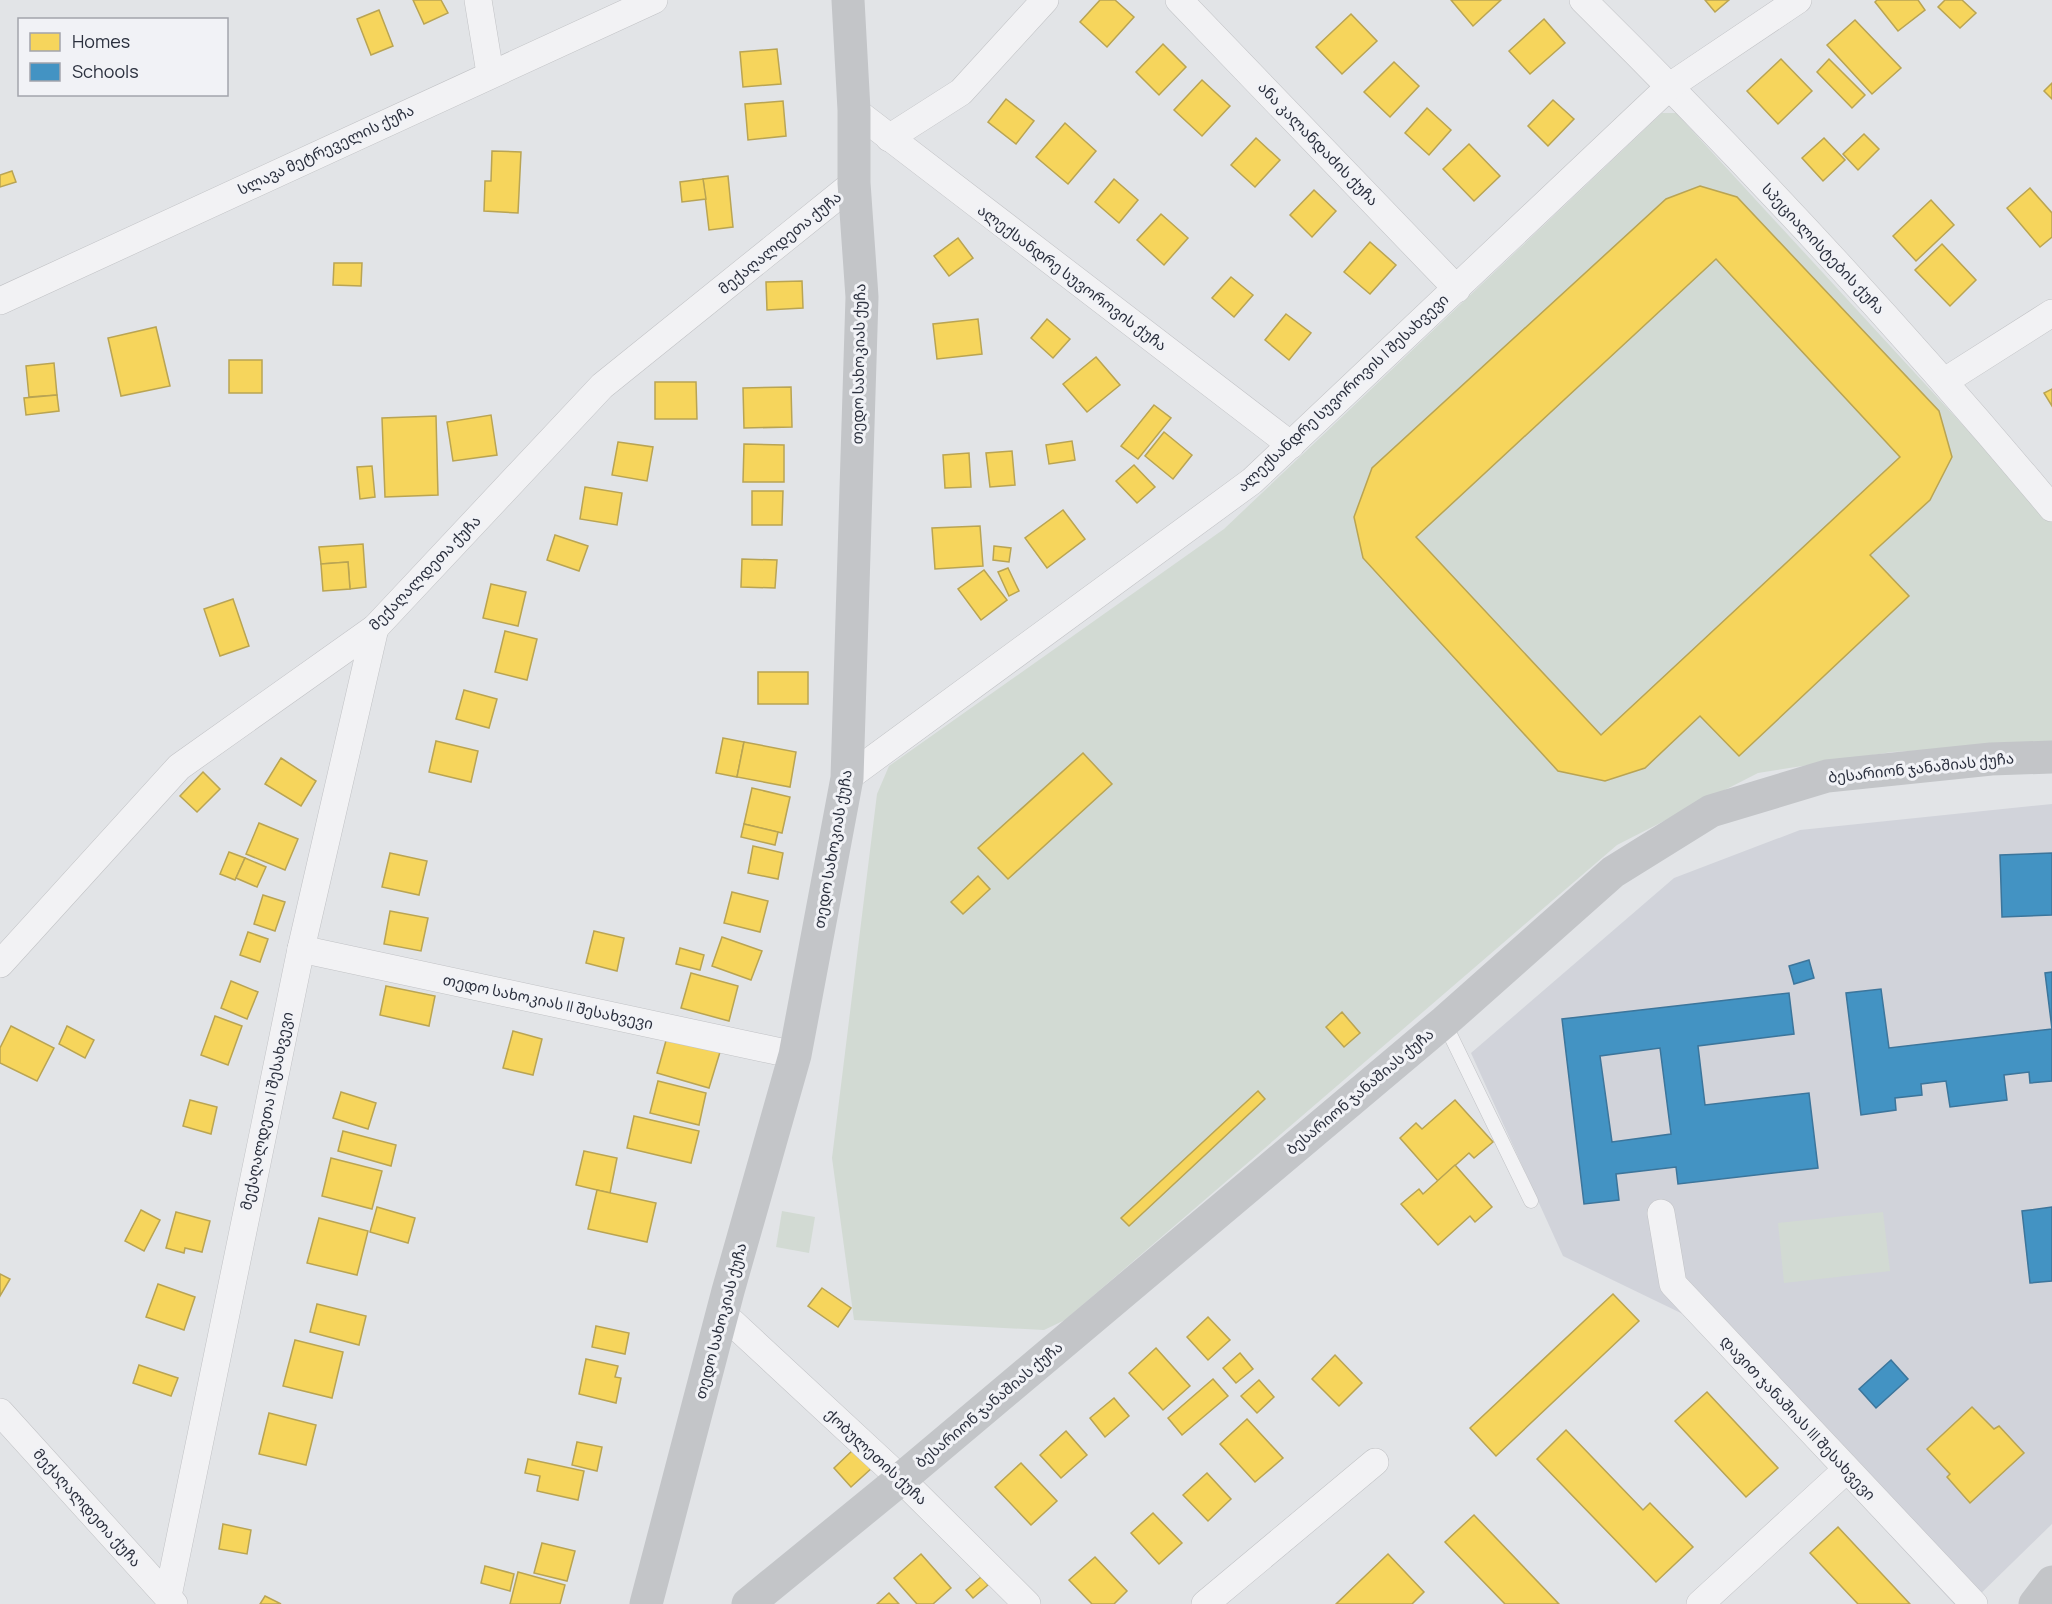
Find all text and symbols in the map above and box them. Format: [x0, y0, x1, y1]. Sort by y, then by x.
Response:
legend [18, 18, 228, 96]
text: Homes [72, 29, 130, 53]
text: Schools [72, 59, 139, 83]
street label: ანა კალანდაძის ქუჩა [1253, 77, 1383, 210]
street label: სლავა მეტრეველის ქუჩა [234, 99, 417, 200]
street label: სპეციალისტების ქუჩა [1757, 179, 1890, 319]
street label: მექაღალდეთა ქუჩა [714, 186, 846, 299]
street label: ალექსანდრე სუვოროვის ქუჩა [973, 199, 1171, 356]
street label: თედო სახოკიას ქუჩა [847, 283, 870, 445]
street label: ალექსანდრე სუვოროვის I შესახვევი [1232, 289, 1453, 496]
street label: მექაღალდეთა ქუჩა [364, 510, 485, 635]
street label: ბესარიონ ჯანაშიას ქუჩა [1827, 747, 2015, 788]
street label: თედო სახოკიას ქუჩა [808, 768, 857, 930]
street label: თედო სახოკიას II შესახვევი [441, 969, 655, 1034]
street label: მექაღალდეთა I შესახვევი [235, 1010, 298, 1212]
street label: ბესარიონ ჯანაშიას ქუჩა [1281, 1024, 1438, 1160]
street label: თედო სახოკიას ქუჩა [690, 1240, 752, 1401]
street label: დავით ჯანაშიას III შესახვევი [1716, 1331, 1881, 1505]
street label: ბესარიონ ჯანაშიას ქუჩა [910, 1337, 1067, 1473]
street label: ქობულეთის ქუჩა [821, 1404, 932, 1510]
street label: მექაღალდეთა ქუჩა [28, 1444, 146, 1571]

